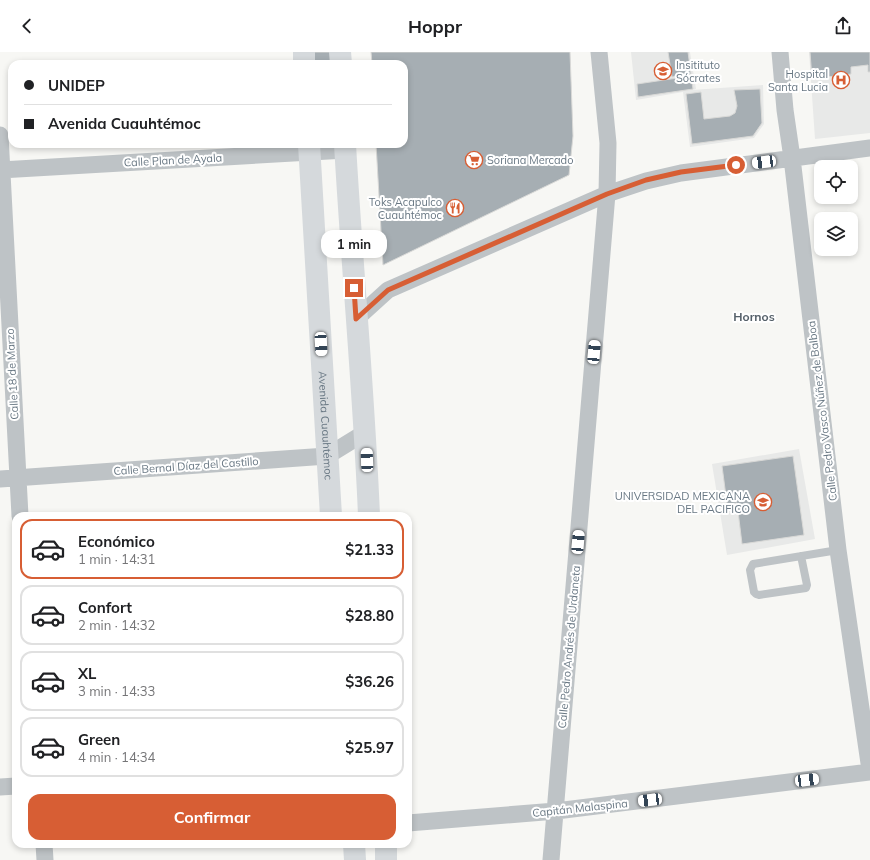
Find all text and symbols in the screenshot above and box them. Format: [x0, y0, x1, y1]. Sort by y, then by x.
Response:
icon: back [16, 15, 38, 37]
text: Hoppr [408, 15, 462, 38]
icon: share [832, 15, 854, 37]
place label: Insitituto Sócrates [676, 58, 720, 85]
school or university icon: Insitituto Sócrates [653, 61, 673, 81]
place label: Hospital Santa Lucia [768, 67, 828, 94]
hospital icon: Hospital Santa Lucia [831, 70, 851, 90]
text: UNIDEP [48, 76, 105, 95]
text: Avenida Cuauhtémoc [48, 114, 201, 133]
street label: Calle Plan de Ayala [123, 150, 223, 170]
supermarket icon: Soriana Mercado [464, 150, 484, 170]
place label: Soriana Mercado [487, 153, 574, 167]
car [751, 155, 777, 169]
route start [727, 156, 745, 174]
map controls [814, 160, 858, 256]
button: locate [814, 160, 858, 204]
place label: Toks Acapulco Cuauhtémoc [369, 195, 443, 222]
restaurant icon: Toks Acapulco Cuauhtémoc [445, 198, 465, 218]
button: layers [814, 212, 858, 256]
callout: 1 min [321, 230, 387, 258]
text: 1 min [337, 236, 371, 252]
route end [345, 279, 363, 297]
district label: Hornos [733, 309, 775, 324]
street label: Calle Pedro Vasco Núñez de Balboa [804, 320, 840, 502]
street label: Calle 18 de Marzo [3, 328, 21, 420]
car [314, 332, 328, 356]
car [587, 340, 601, 364]
street label: Avenida Cuauhtémoc [315, 371, 336, 481]
car [361, 448, 373, 472]
street label: Calle Bernal Díaz del Castillo [113, 454, 259, 478]
place label: UNIVERSIDAD MEXICANA DEL PACIFICO [615, 489, 750, 516]
school or university icon: UNIVERSIDAD MEXICANA DEL PACIFICO [753, 492, 773, 512]
car [571, 530, 585, 554]
icon: car [30, 531, 66, 567]
text: Económico [78, 532, 155, 551]
text: $21.33 [345, 540, 394, 559]
text: 1 min · 14:31 [78, 551, 155, 567]
street label: Calle Pedro Andrés de Urdaneta [555, 565, 583, 729]
icon: car [30, 597, 66, 633]
text: Confort [78, 598, 132, 617]
text: $28.80 [345, 606, 394, 625]
text: 2 min · 14:32 [78, 617, 155, 633]
icon: car [30, 663, 66, 699]
text: XL [78, 664, 96, 683]
text: $36.26 [345, 672, 394, 691]
text: 3 min · 14:33 [78, 683, 155, 699]
icon: car [30, 729, 66, 765]
text: Green [78, 730, 120, 749]
text: $25.97 [345, 738, 394, 757]
text: 4 min · 14:34 [78, 749, 155, 765]
car [794, 773, 820, 787]
car [637, 793, 663, 807]
button: Confirmar [28, 794, 396, 840]
street label: Capitán Malaspina [532, 796, 628, 820]

